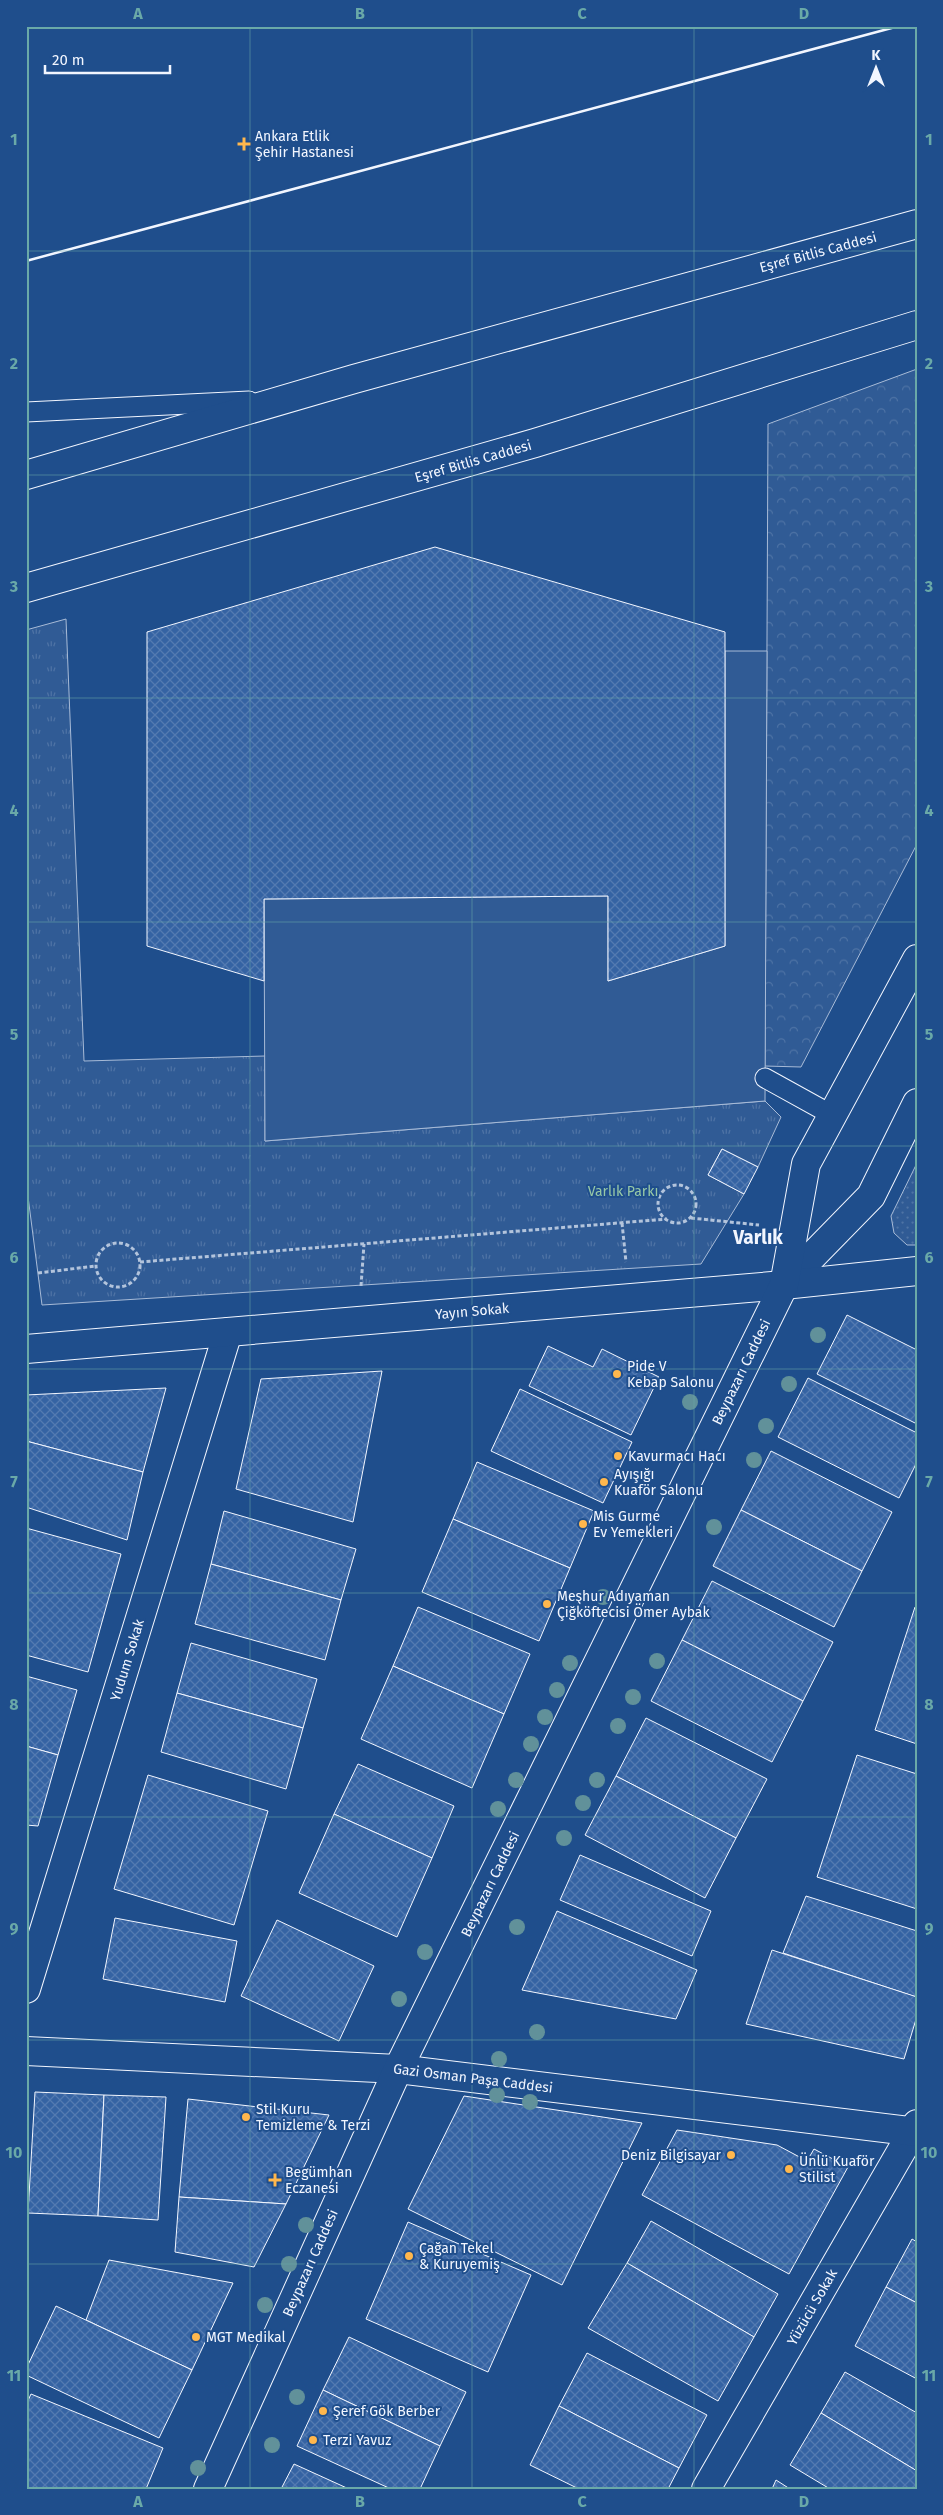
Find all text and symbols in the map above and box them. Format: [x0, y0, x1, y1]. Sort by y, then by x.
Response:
text: A [132, 4, 143, 23]
text: B [355, 4, 365, 23]
text: C [577, 4, 587, 23]
text: D [799, 4, 809, 23]
scale bar [45, 42, 170, 74]
north arrow [850, 42, 900, 92]
text: K [872, 47, 882, 64]
text: 20 m [52, 51, 85, 69]
place label: Ankara Etlik Şehir Hastanesi [255, 128, 354, 161]
text: 1 [10, 130, 18, 149]
text: 1 [925, 130, 933, 149]
marker: Ankara Etlik Şehir Hastanesi [237, 137, 251, 151]
street label: Eşref Bitlis Caddesi [758, 229, 879, 276]
text: 2 [10, 354, 18, 373]
text: 2 [925, 354, 933, 373]
street label: Eşref Bitlis Caddesi [413, 437, 534, 486]
text: 3 [9, 577, 18, 596]
text: 3 [924, 577, 933, 596]
text: 4 [9, 801, 19, 820]
text: 4 [924, 801, 934, 820]
text: 5 [10, 1025, 19, 1044]
text: 5 [925, 1025, 934, 1044]
park label: Varlık Parkı [588, 1183, 658, 1200]
district label: Varlık [732, 1226, 783, 1249]
text: 6 [9, 1248, 19, 1267]
text: 6 [924, 1248, 934, 1267]
street label: Yayın Sokak [434, 1300, 511, 1323]
street label: Beypazarı Caddesi [708, 1317, 774, 1428]
place label: Pide V Kebap Salonu [627, 1358, 714, 1391]
marker: Pide V Kebap Salonu [611, 1368, 623, 1380]
place label: Kavurmacı Hacı [628, 1448, 726, 1465]
marker: Kavurmacı Hacı [612, 1450, 624, 1462]
place label: Ayışığı Kuaför Salonu [614, 1466, 703, 1499]
text: 7 [10, 1472, 18, 1491]
text: 7 [925, 1472, 933, 1491]
marker: Ayışığı Kuaför Salonu [598, 1476, 610, 1488]
place label: Mis Gurme Ev Yemekleri [593, 1508, 673, 1541]
marker: Mis Gurme Ev Yemekleri [577, 1518, 589, 1530]
place label: Meşhur Adıyaman Çiğköftecisi Ömer Aybak [557, 1588, 710, 1621]
marker: Meşhur Adıyaman Çiğköftecisi Ömer Aybak [541, 1598, 553, 1610]
street label: Yudum Sokak [107, 1616, 148, 1703]
text: 8 [9, 1695, 19, 1714]
text: 8 [924, 1695, 934, 1714]
street label: Beypazarı Caddesi [457, 1829, 523, 1940]
text: 9 [10, 1919, 19, 1938]
text: 9 [925, 1919, 934, 1938]
street label: Gazi Osman Paşa Caddesi [392, 2060, 554, 2097]
place label: Stil Kuru Temizleme & Terzi [256, 2101, 371, 2134]
marker: Stil Kuru Temizleme & Terzi [240, 2111, 252, 2123]
text: 10 [6, 2143, 22, 2162]
text: 10 [921, 2143, 937, 2162]
place label: Deniz Bilgisayar [621, 2147, 722, 2164]
marker: Deniz Bilgisayar [725, 2149, 737, 2161]
place label: Ünlü Kuaför Stilist [799, 2152, 875, 2186]
marker: Ünlü Kuaför Stilist [783, 2163, 795, 2175]
place label: Begümhan Eczanesi [285, 2164, 352, 2197]
marker: Begümhan Eczanesi [269, 2174, 281, 2186]
street label: Beypazarı Caddesi [279, 2207, 342, 2319]
place label: Çağan Tekel & Kuruyemiş [419, 2240, 500, 2273]
marker: Çağan Tekel & Kuruyemiş [403, 2250, 415, 2262]
street label: Yüzücü Sokak [784, 2265, 842, 2348]
place label: MGT Medikal [206, 2329, 286, 2346]
marker: MGT Medikal [190, 2331, 202, 2343]
text: 11 [7, 2366, 21, 2385]
text: 11 [922, 2366, 936, 2385]
place label: Şeref Gök Berber [333, 2403, 441, 2420]
marker: Şeref Gök Berber [317, 2405, 329, 2417]
place label: Terzi Yavuz [323, 2432, 391, 2449]
marker: Terzi Yavuz [307, 2434, 319, 2446]
text: A [132, 2492, 143, 2511]
text: B [355, 2492, 365, 2511]
text: C [577, 2492, 587, 2511]
text: D [799, 2492, 809, 2511]

